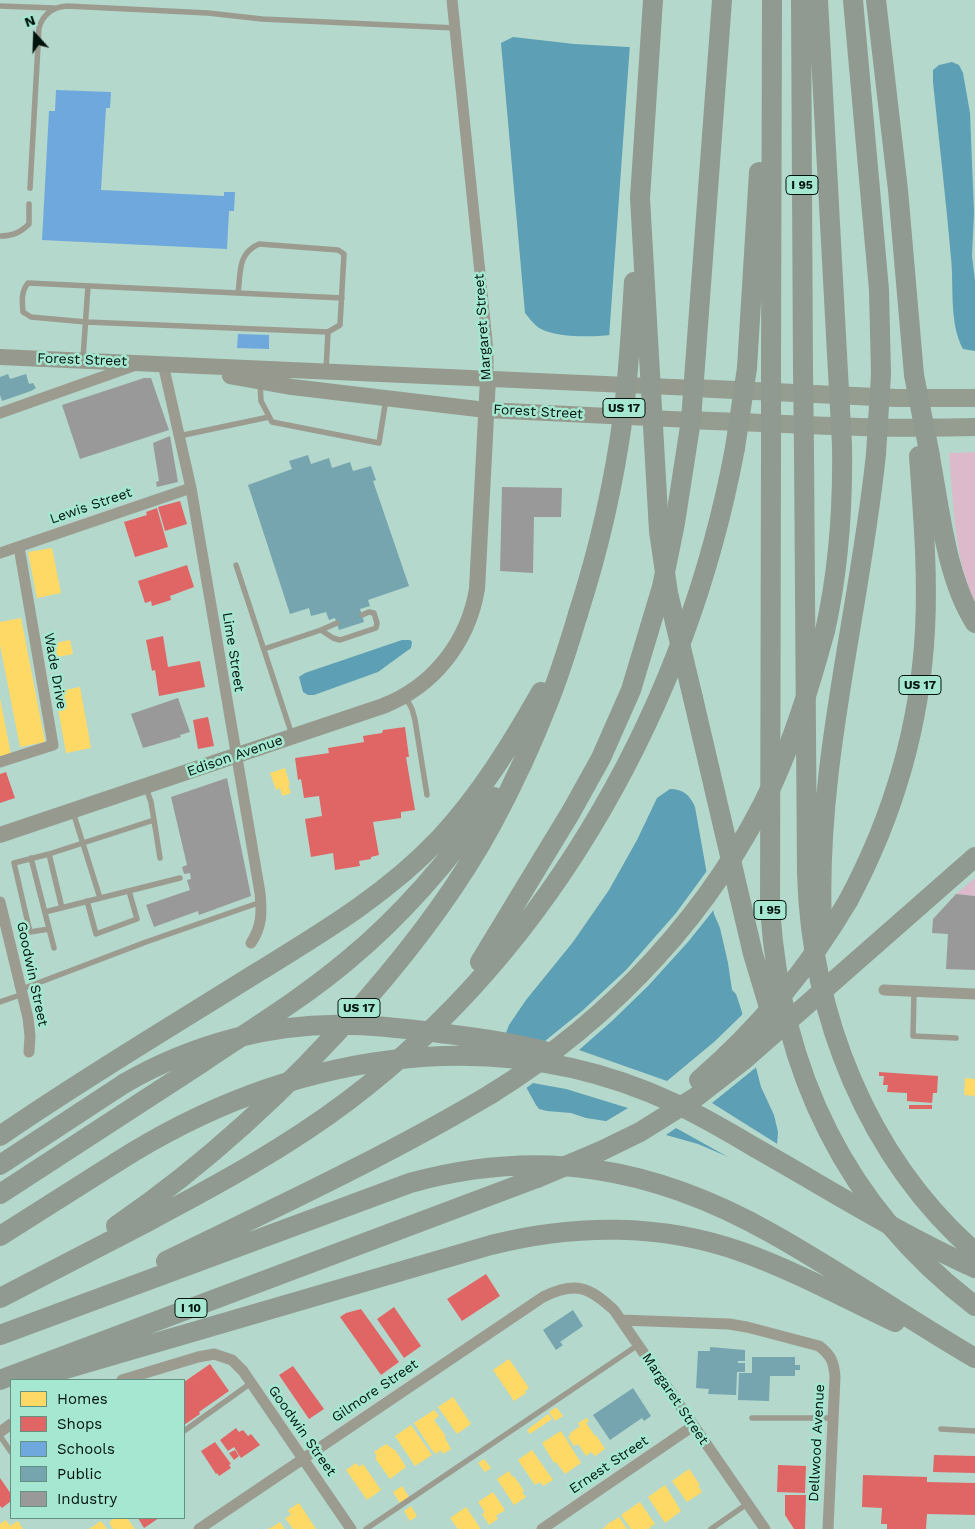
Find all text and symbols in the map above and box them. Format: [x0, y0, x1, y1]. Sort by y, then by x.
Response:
north arrow [10, 10, 60, 60]
text: N [22, 12, 37, 30]
road number: I 95 [786, 176, 818, 194]
street label: Margaret Street [471, 273, 495, 381]
street label: Forest Street [37, 350, 127, 370]
road number: US 17 [603, 398, 645, 418]
street label: Forest Street [493, 401, 583, 423]
street label: Lewis Street [48, 484, 134, 528]
street label: Lime Street [218, 611, 248, 693]
street label: Wade Drive [40, 631, 70, 711]
road number: US 17 [899, 676, 941, 694]
street label: Edison Avenue [185, 732, 285, 780]
road number: I 95 [754, 900, 786, 920]
street label: Goodwin Street [13, 920, 51, 1028]
road number: US 17 [338, 998, 380, 1018]
road number: I 10 [175, 1299, 207, 1318]
street label: Margaret Street [638, 1350, 712, 1448]
street label: Gilmore Street [329, 1356, 421, 1426]
legend [10, 1379, 185, 1519]
street label: Goodwin Street [265, 1382, 339, 1480]
street label: Dellwood Avenue [806, 1384, 828, 1502]
text: Homes [57, 1390, 108, 1408]
text: Shops [57, 1415, 102, 1433]
street label: Ernest Street [566, 1432, 652, 1498]
text: Schools [57, 1440, 115, 1458]
text: Public [57, 1465, 102, 1483]
text: Industry [57, 1490, 117, 1508]

